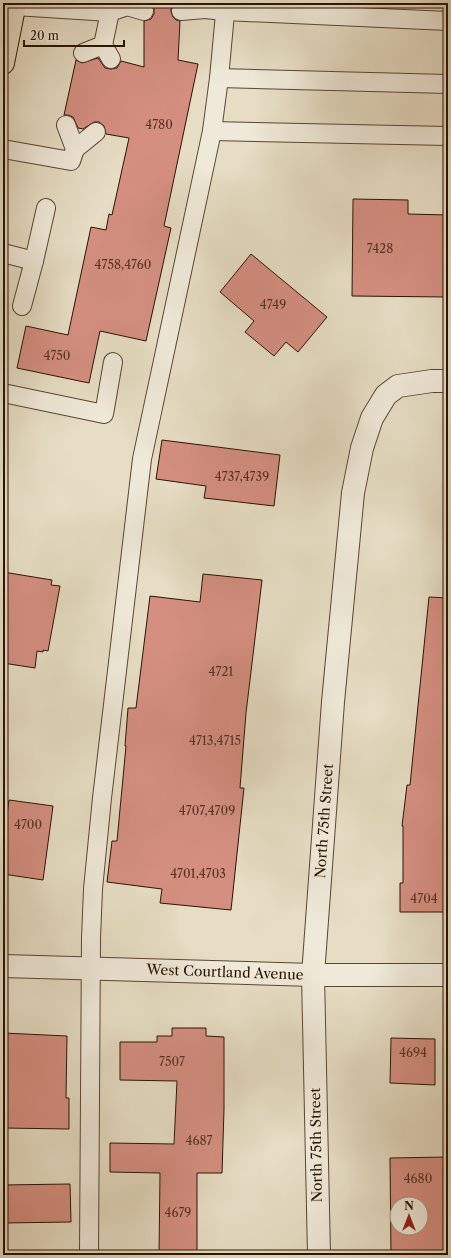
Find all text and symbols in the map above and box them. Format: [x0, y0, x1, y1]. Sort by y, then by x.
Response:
scale bar [24, 22, 124, 48]
text: 20 m [30, 28, 59, 43]
house number: 4780 [145, 117, 173, 132]
house number: 7428 [367, 241, 393, 256]
house number: 4758,4760 [95, 257, 151, 272]
house number: 4749 [260, 297, 286, 312]
house number: 4750 [44, 348, 70, 363]
house number: 4737,4739 [215, 469, 269, 484]
house number: 4721 [209, 664, 233, 679]
house number: 4713,4715 [189, 733, 241, 748]
street label: North 75th Street [311, 763, 337, 879]
house number: 4707,4709 [179, 803, 235, 818]
house number: 4700 [14, 817, 42, 832]
house number: 4701,4703 [170, 866, 226, 881]
house number: 4704 [410, 891, 438, 906]
street label: West Courtland Avenue [145, 960, 304, 984]
house number: 4694 [399, 1045, 427, 1060]
house number: 7507 [159, 1054, 185, 1069]
street label: North 75th Street [306, 1087, 326, 1203]
house number: 4687 [186, 1133, 213, 1148]
house number: 4680 [404, 1171, 432, 1186]
north arrow [389, 1196, 429, 1236]
text: N [404, 1199, 414, 1213]
house number: 4679 [165, 1205, 191, 1220]

